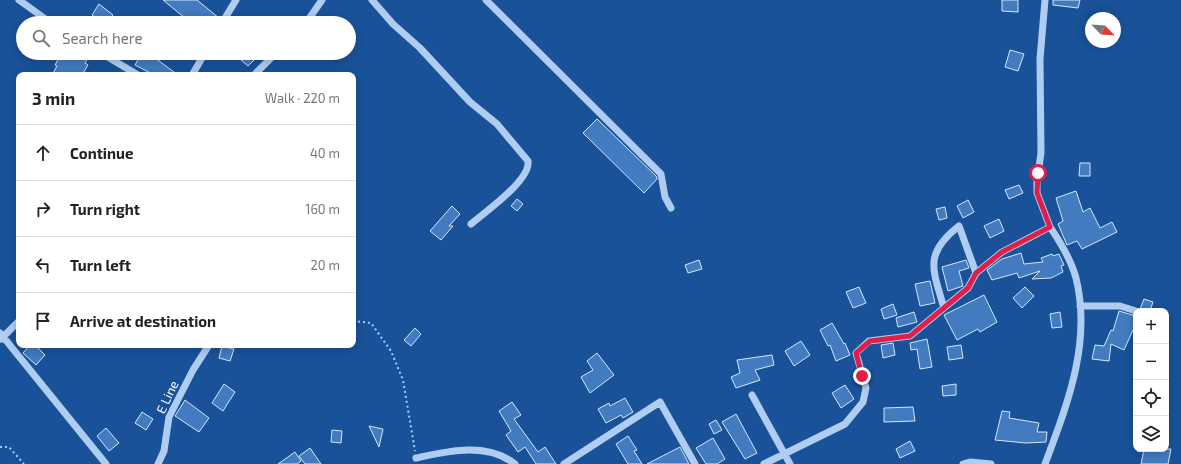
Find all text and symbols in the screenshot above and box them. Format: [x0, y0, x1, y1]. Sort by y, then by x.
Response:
north arrow [1085, 12, 1121, 48]
search box [16, 16, 356, 60]
icon: search [30, 27, 52, 49]
text: Search here [62, 29, 143, 47]
text: 3 min [32, 88, 75, 108]
text: Walk · 220 m [265, 90, 340, 106]
icon: ahead [32, 142, 54, 164]
text: Continue [70, 144, 133, 162]
text: 40 m [310, 145, 340, 161]
route start [1029, 164, 1047, 182]
icon: right [32, 198, 54, 220]
text: Turn right [70, 200, 140, 218]
text: 160 m [305, 201, 340, 217]
icon: left [32, 254, 54, 276]
text: Turn left [70, 256, 131, 274]
text: 20 m [311, 257, 340, 273]
map controls [1133, 308, 1169, 452]
button: + [1133, 308, 1169, 344]
icon: arrive [32, 310, 54, 332]
text: Arrive at destination [70, 312, 216, 330]
button: − [1133, 344, 1169, 380]
route end [853, 367, 871, 385]
street label: E Line [152, 378, 182, 416]
button: locate [1133, 380, 1169, 416]
button: layers [1133, 416, 1169, 452]

